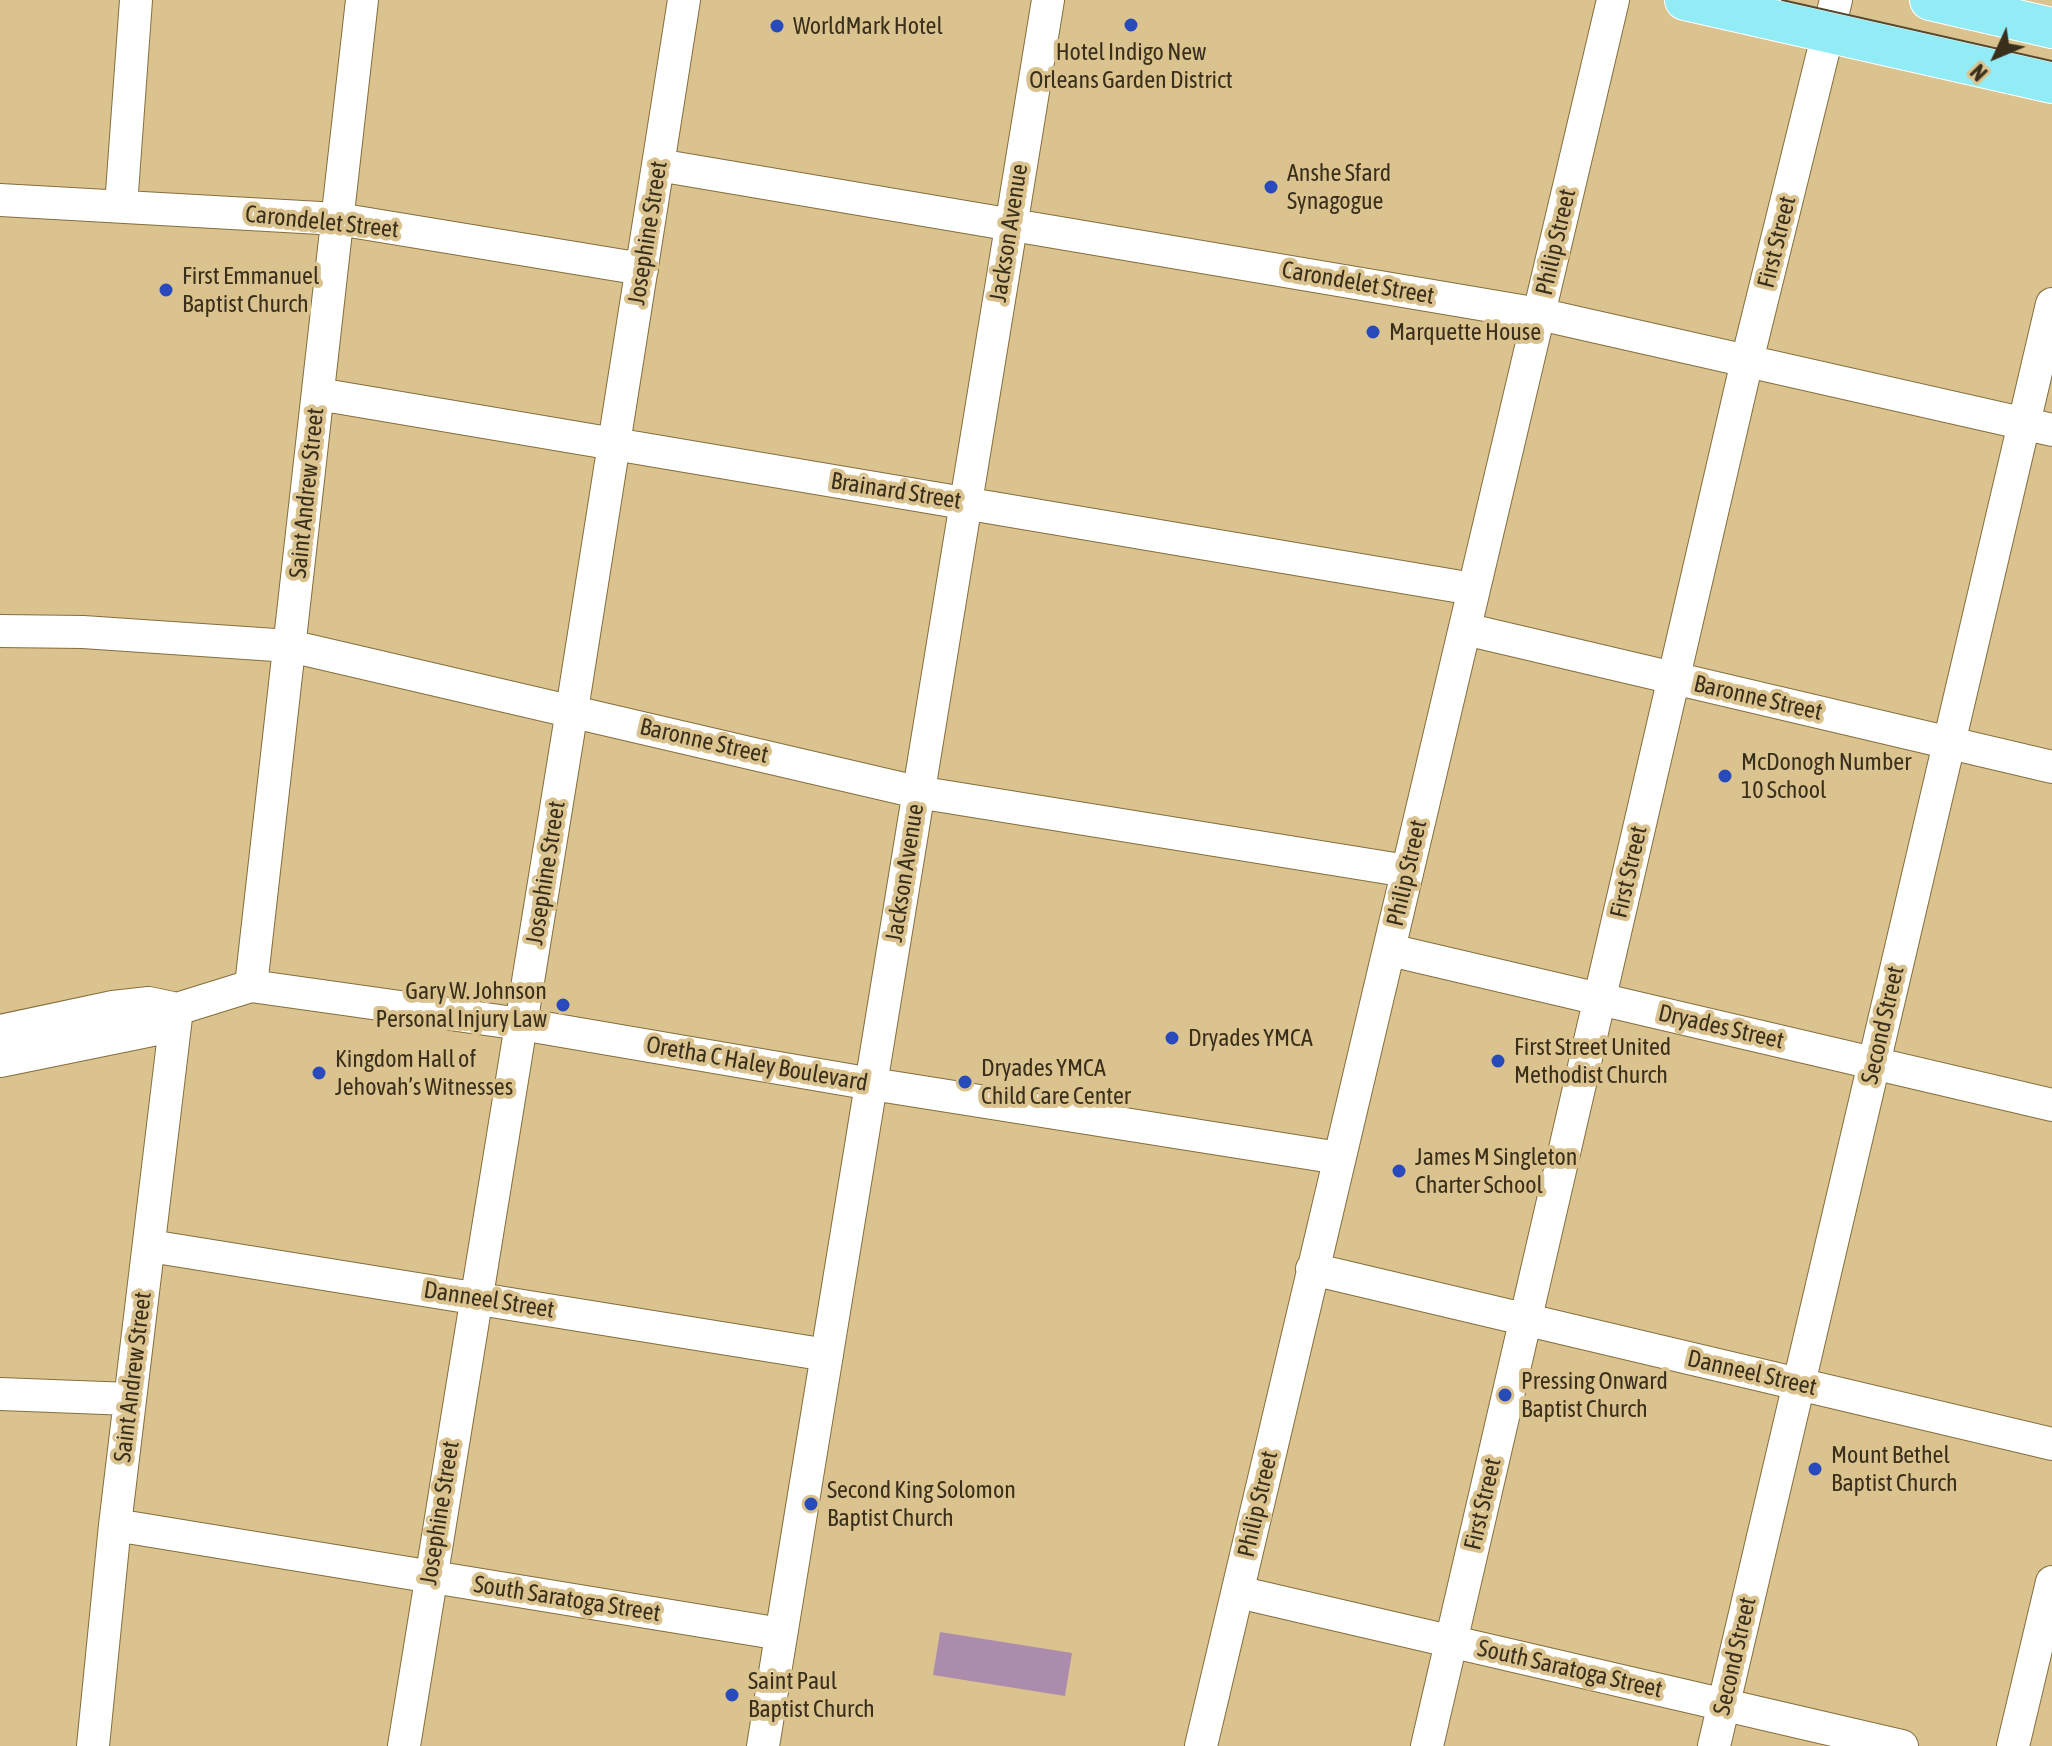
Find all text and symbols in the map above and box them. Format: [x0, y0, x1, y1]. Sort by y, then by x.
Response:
place label: WorldMark Hotel [793, 12, 943, 40]
marker: Hotel Indigo New Orleans Garden District [1122, 16, 1140, 34]
north arrow [1956, 16, 2036, 96]
marker: WorldMark Hotel [768, 17, 786, 35]
place label: Hotel Indigo New Orleans Garden District [1029, 38, 1233, 94]
text: N [1965, 59, 1993, 86]
street label: Josephine Street [622, 159, 674, 307]
place label: Anshe Sfard Synagogue [1287, 159, 1391, 215]
street label: Jackson Avenue [984, 162, 1034, 304]
marker: Anshe Sfard Synagogue [1262, 178, 1280, 196]
street label: Philip Street [1530, 186, 1582, 298]
street label: First Street [1752, 193, 1802, 291]
street label: Carondelet Street [244, 200, 400, 244]
street label: Carondelet Street [1280, 255, 1436, 311]
place label: First Emmanuel Baptist Church [182, 262, 319, 318]
marker: First Emmanuel Baptist Church [157, 281, 175, 299]
place label: Marquette House [1389, 318, 1541, 346]
marker: Marquette House [1364, 323, 1382, 341]
street label: Saint Andrew Street [284, 406, 330, 580]
street label: Brainard Street [829, 466, 963, 516]
street label: Baronne Street [1691, 669, 1825, 727]
street label: Baronne Street [637, 712, 771, 770]
place label: McDonogh Number 10 School [1741, 748, 1911, 804]
marker: McDonogh Number 10 School [1716, 767, 1734, 785]
street label: Josephine Street [520, 799, 572, 947]
street label: Jackson Avenue [880, 802, 930, 944]
street label: Philip Street [1381, 817, 1433, 929]
street label: First Street [1604, 823, 1654, 921]
street label: Second Street [1855, 963, 1911, 1087]
place label: Gary W. Johnson Personal Injury Law [375, 977, 547, 1033]
marker: Gary W. Johnson Personal Injury Law [554, 996, 572, 1014]
street label: Dryades Street [1655, 999, 1787, 1055]
place label: Dryades YMCA [1188, 1024, 1313, 1052]
marker: Dryades YMCA [1163, 1029, 1181, 1047]
street label: Oretha C Haley Boulevard [644, 1030, 870, 1098]
place label: First Street United Methodist Church [1514, 1033, 1671, 1089]
place label: Kingdom Hall of Jehovah’s Witnesses [335, 1045, 513, 1101]
marker: First Street United Methodist Church [1489, 1052, 1507, 1070]
place label: Dryades YMCA Child Care Center [981, 1054, 1131, 1110]
marker: Kingdom Hall of Jehovah’s Witnesses [310, 1064, 328, 1082]
marker: Dryades YMCA Child Care Center [956, 1073, 974, 1091]
place label: James M Singleton Charter School [1415, 1143, 1577, 1199]
marker: James M Singleton Charter School [1390, 1162, 1408, 1180]
street label: Danneel Street [422, 1275, 556, 1325]
street label: Saint Andrew Street [108, 1290, 158, 1464]
street label: Danneel Street [1685, 1344, 1819, 1402]
place label: Pressing Onward Baptist Church [1521, 1367, 1668, 1423]
marker: Pressing Onward Baptist Church [1496, 1386, 1514, 1404]
street label: Josephine Street [414, 1439, 466, 1587]
place label: Mount Bethel Baptist Church [1831, 1441, 1958, 1497]
street label: Philip Street [1232, 1448, 1284, 1560]
street label: First Street [1458, 1455, 1508, 1553]
marker: Mount Bethel Baptist Church [1806, 1460, 1824, 1478]
place label: Second King Solomon Baptist Church [827, 1476, 1016, 1532]
marker: Second King Solomon Baptist Church [802, 1495, 820, 1513]
street label: South Saratoga Street [472, 1570, 662, 1628]
street label: Second Street [1707, 1594, 1763, 1718]
street label: South Saratoga Street [1475, 1634, 1665, 1704]
place label: Saint Paul Baptist Church [748, 1667, 875, 1723]
marker: Saint Paul Baptist Church [723, 1686, 741, 1704]

